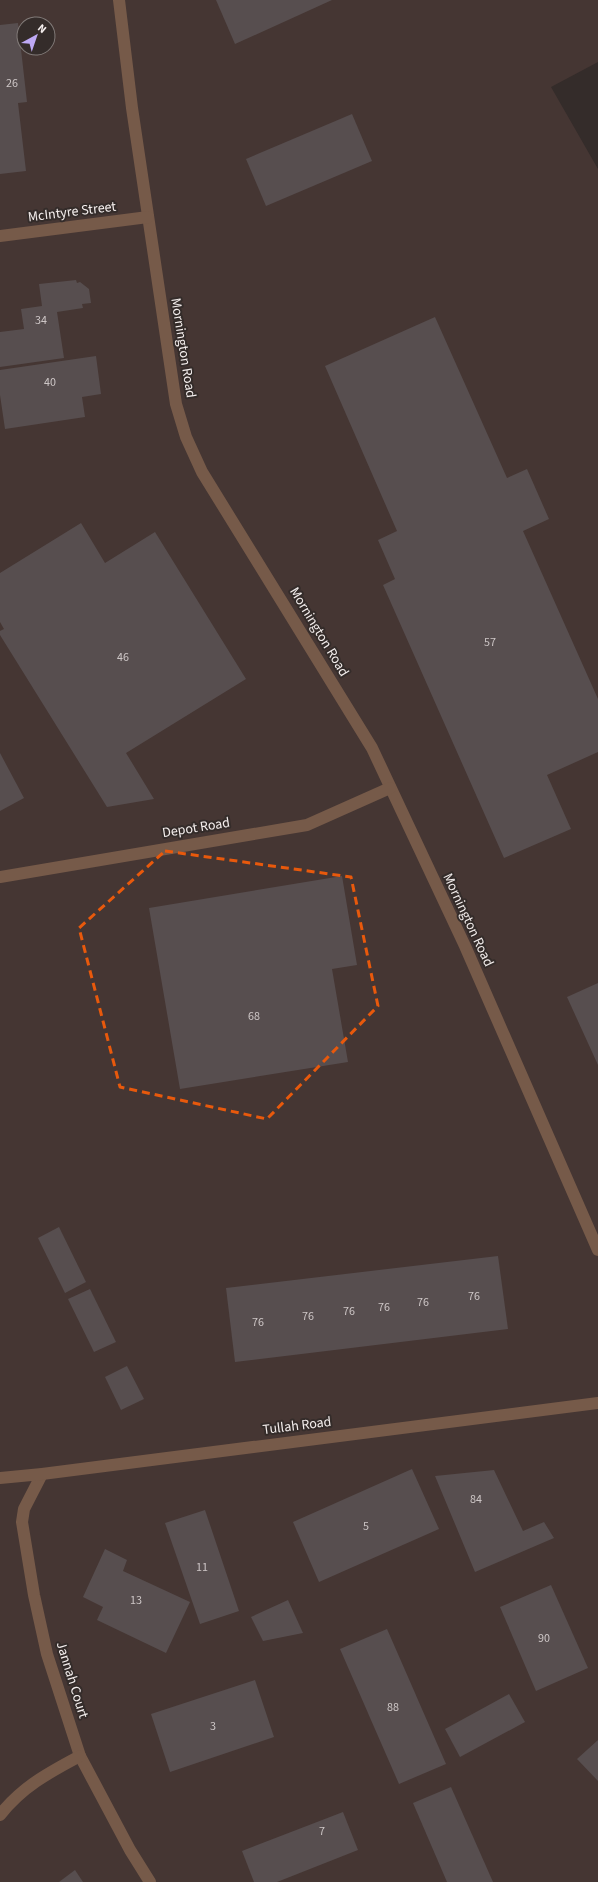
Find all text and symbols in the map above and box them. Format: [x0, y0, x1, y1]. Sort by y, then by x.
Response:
north arrow [16, 16, 56, 56]
text: N [34, 21, 50, 37]
house number: 26 [6, 75, 18, 92]
street label: McIntyre Street [27, 197, 118, 227]
street label: Mornington Road [165, 297, 201, 399]
house number: 34 [35, 312, 47, 329]
house number: 40 [44, 374, 56, 391]
street label: Mornington Road [284, 584, 354, 680]
house number: 57 [484, 634, 496, 651]
house number: 46 [117, 649, 129, 666]
street label: Depot Road [161, 813, 231, 843]
street label: Mornington Road [438, 870, 498, 970]
house number: 68 [248, 1008, 260, 1025]
house number: 76 [468, 1288, 480, 1305]
house number: 76 [417, 1294, 429, 1311]
house number: 76 [378, 1299, 390, 1316]
house number: 76 [343, 1303, 355, 1320]
house number: 76 [302, 1308, 314, 1325]
house number: 76 [252, 1314, 264, 1331]
street label: Tullah Road [261, 1412, 333, 1440]
house number: 84 [470, 1491, 482, 1508]
house number: 5 [363, 1518, 369, 1535]
house number: 11 [196, 1559, 208, 1576]
house number: 13 [130, 1592, 142, 1609]
house number: 90 [538, 1630, 550, 1647]
street label: Jannah Court [51, 1639, 93, 1721]
house number: 88 [387, 1699, 399, 1716]
house number: 3 [210, 1718, 216, 1735]
house number: 7 [319, 1823, 325, 1840]

